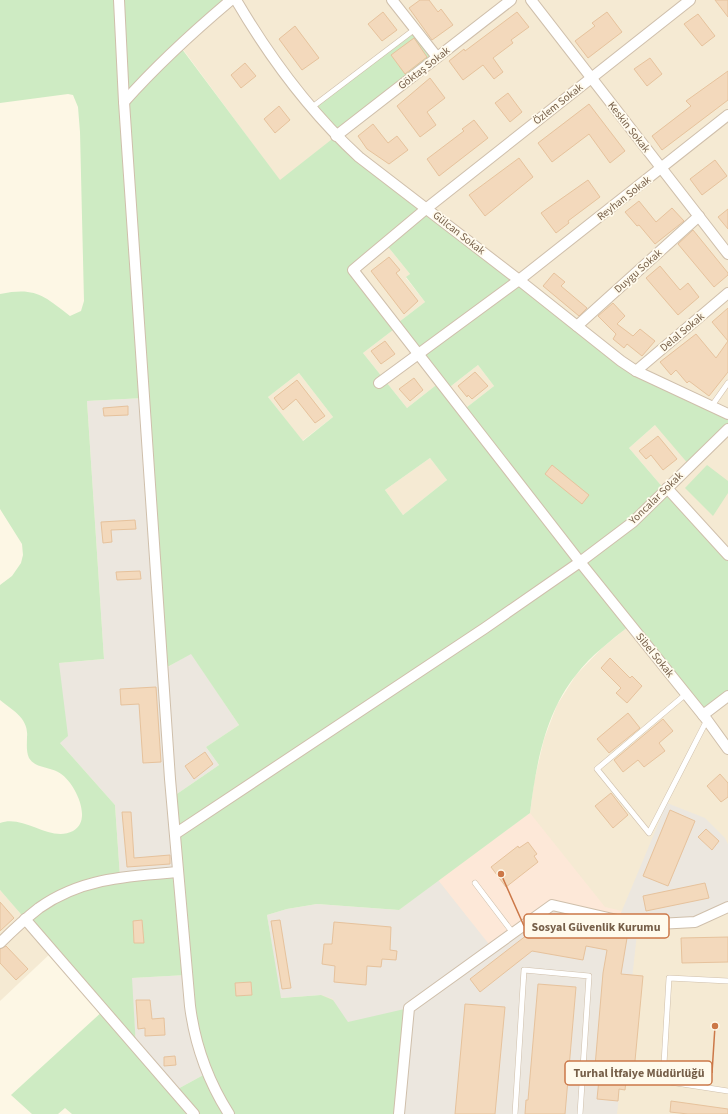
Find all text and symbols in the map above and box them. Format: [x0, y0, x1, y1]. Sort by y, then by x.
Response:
street label: Göktaş Sokak [395, 43, 453, 93]
street label: Özlem Sokak [530, 79, 587, 128]
street label: Keskin Sokak [604, 98, 654, 156]
street label: Reyhan Sokak [594, 172, 655, 224]
street label: Gülcan Sokak [430, 208, 489, 258]
street label: Duygu Sokak [611, 245, 666, 297]
street label: Delal Sokak [657, 309, 708, 355]
street label: Yoncalar Sokak [625, 468, 687, 528]
street label: Sibel Sokak [632, 630, 678, 681]
callout: Sosyal Güvenlik Kurumu [524, 914, 669, 938]
text: Sosyal Güvenlik Kurumu [532, 919, 661, 936]
callout: Turhal İtfaiye Müdürlüğü [565, 1061, 712, 1085]
text: Turhal İtfaiye Müdürlüğü [574, 1065, 705, 1082]

